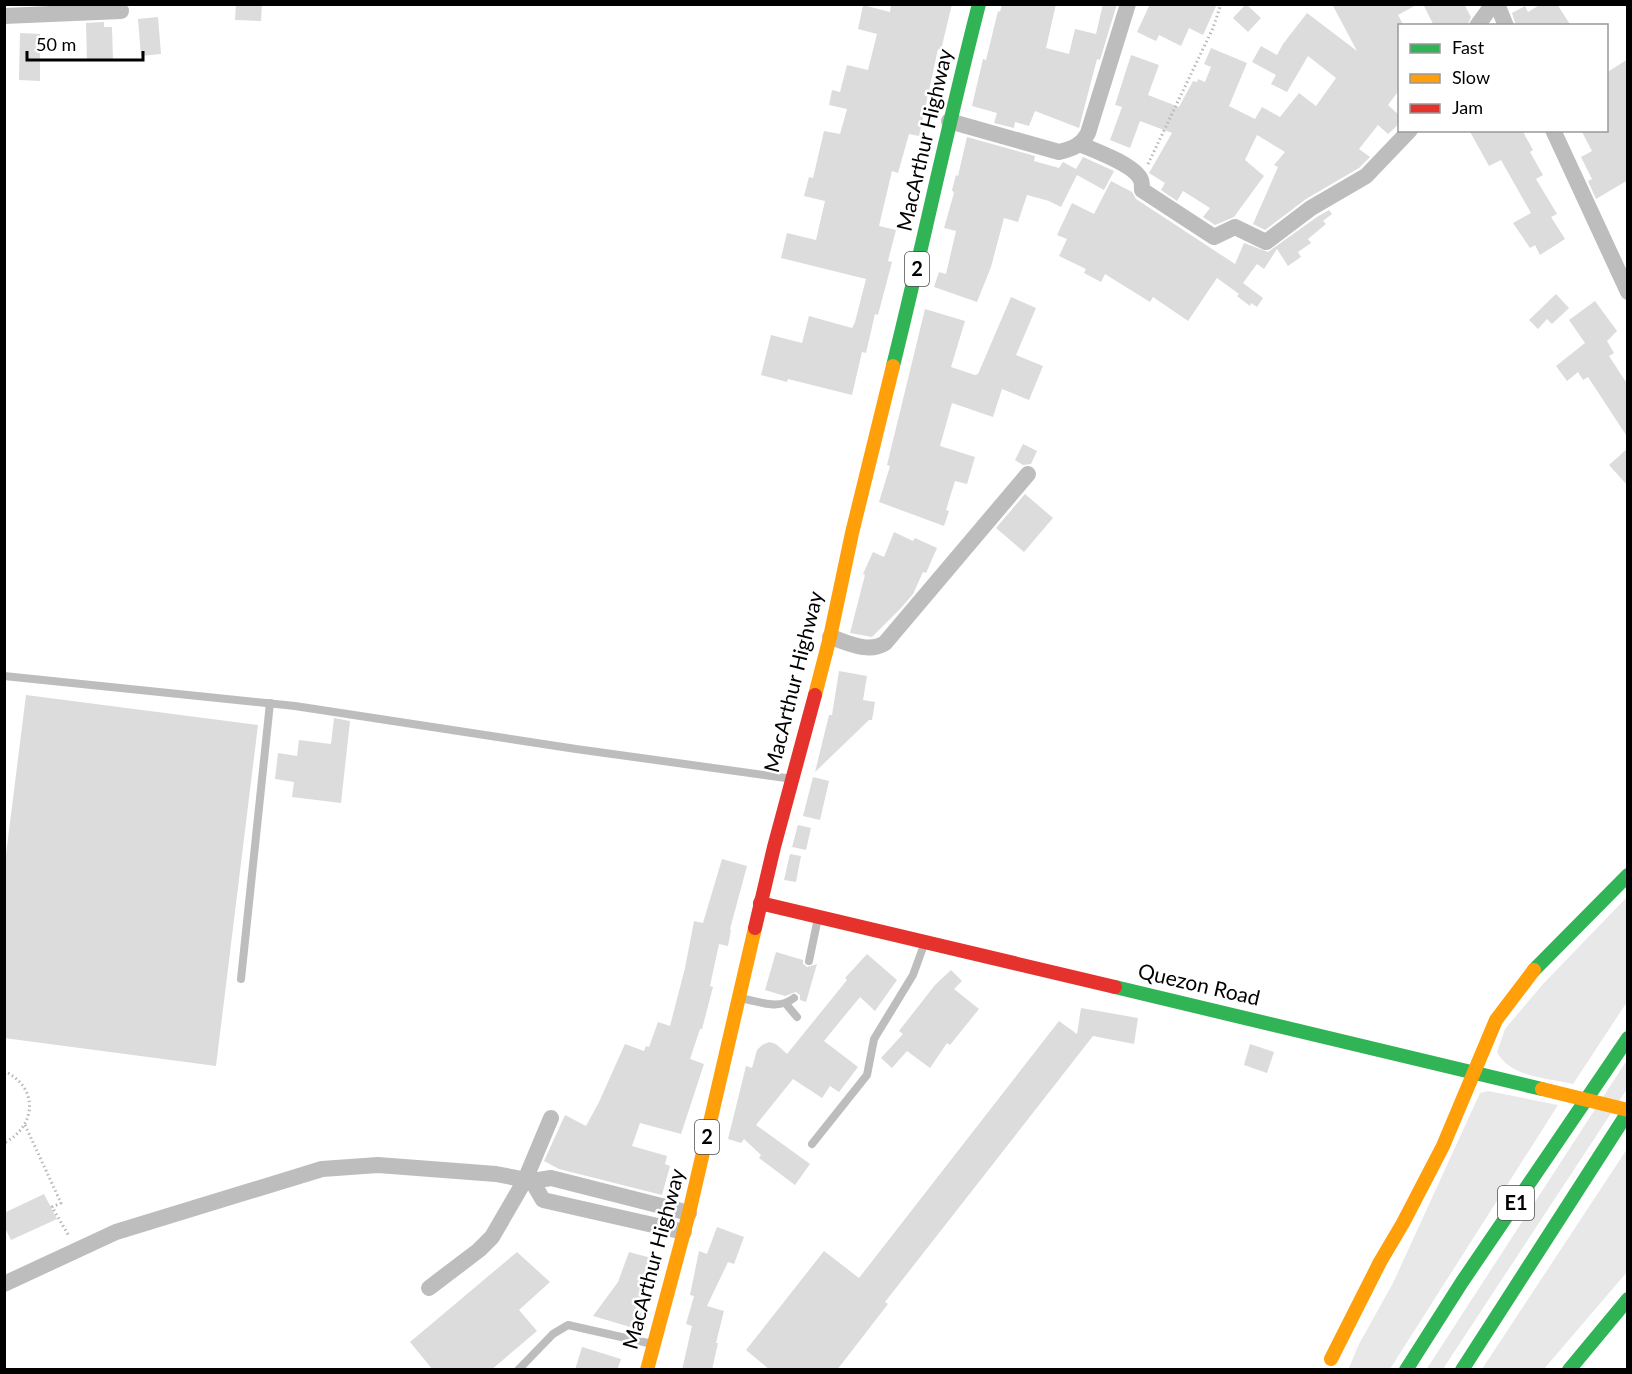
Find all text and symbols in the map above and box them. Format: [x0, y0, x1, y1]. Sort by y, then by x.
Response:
scale bar [27, 24, 142, 62]
legend [1398, 24, 1608, 132]
text: 50 m [36, 33, 76, 55]
text: Fast [1452, 36, 1485, 58]
street label: MacArthur Highway [890, 46, 957, 233]
text: Slow [1452, 66, 1490, 88]
text: Jam [1452, 96, 1483, 118]
road number: 2 [905, 252, 929, 286]
street label: MacArthur Highway [758, 588, 827, 775]
street label: Quezon Road [1136, 957, 1263, 1010]
road number: 2 [695, 1120, 719, 1154]
street label: MacArthur Highway [616, 1165, 689, 1352]
road number: E1 [1498, 1186, 1534, 1220]

